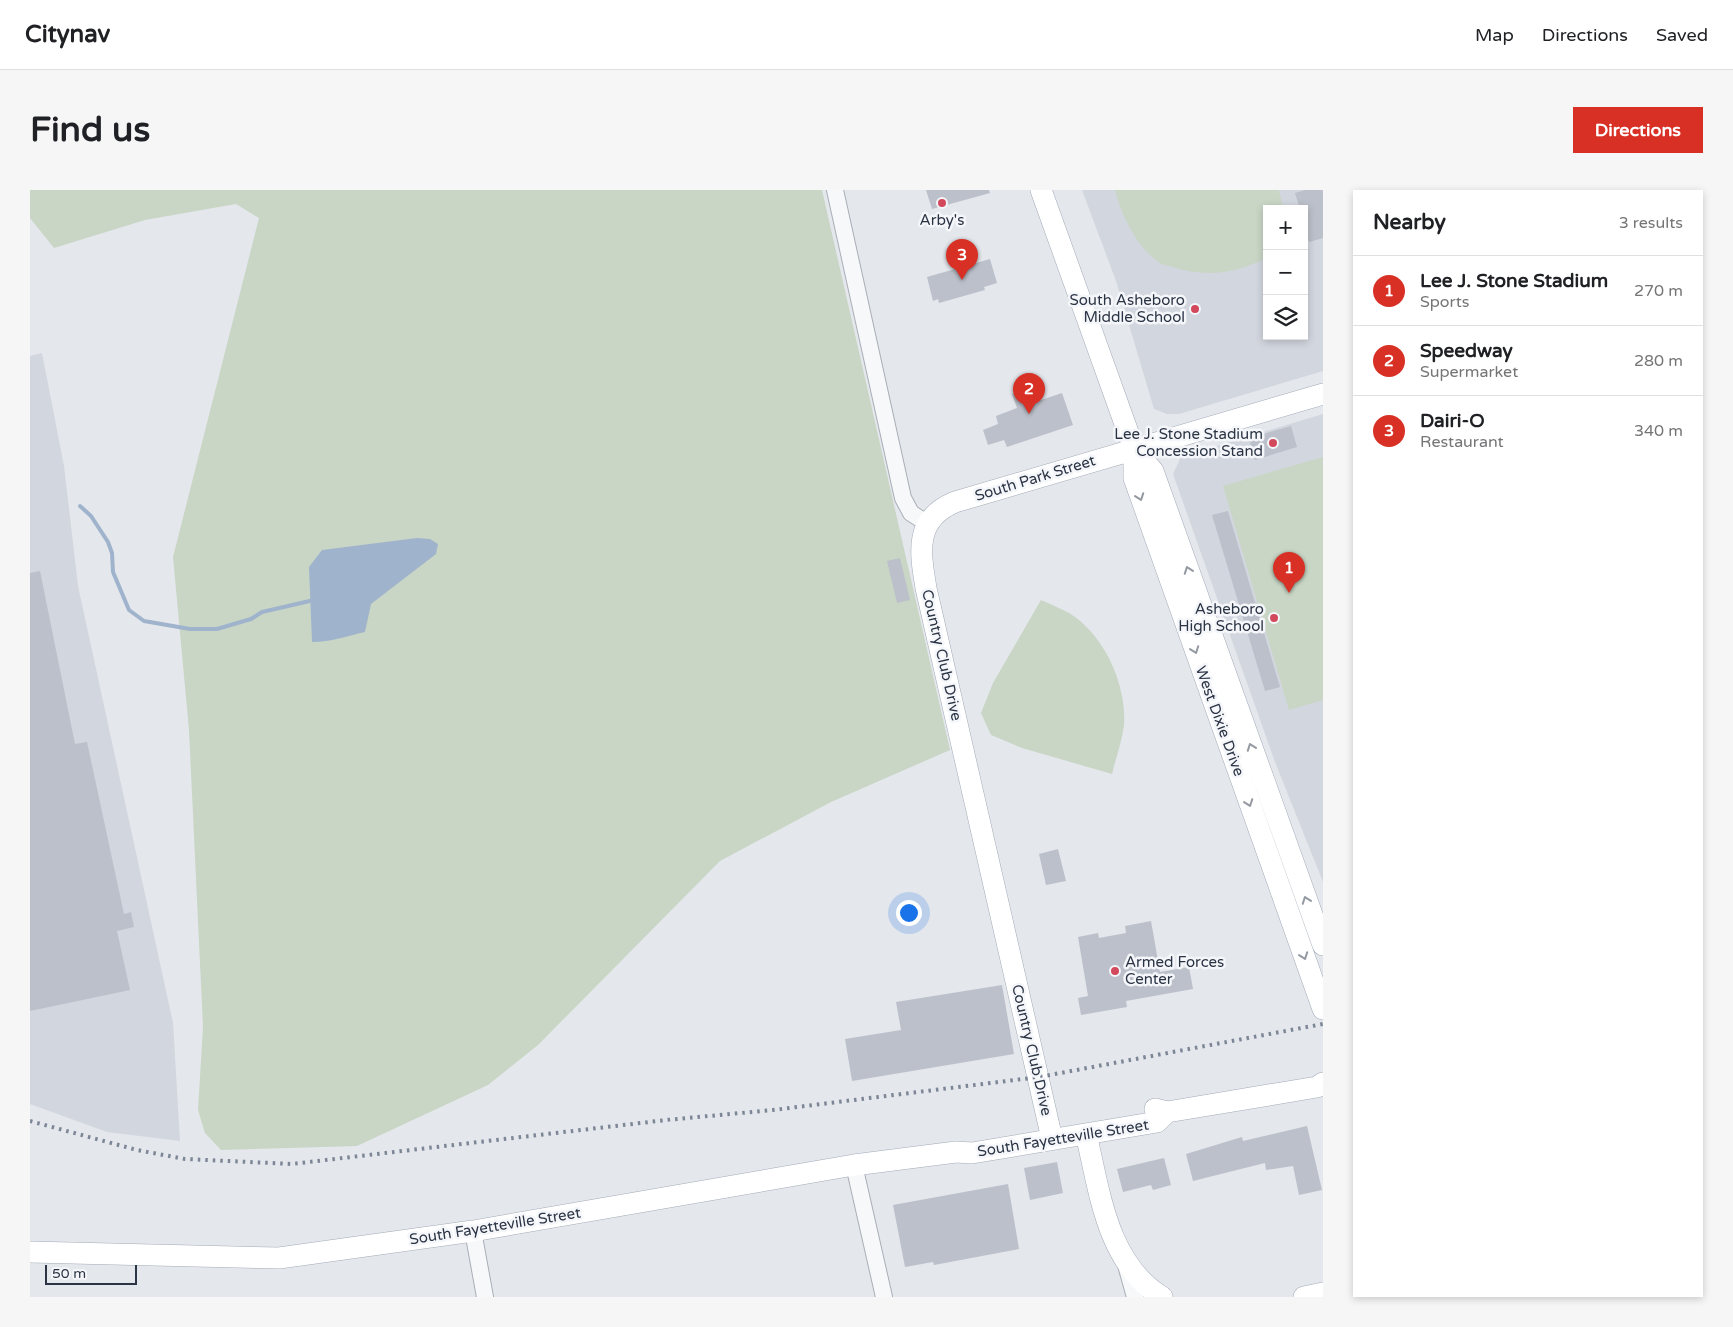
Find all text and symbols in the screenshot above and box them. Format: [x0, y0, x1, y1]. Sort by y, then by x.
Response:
text: Citynav [25, 20, 110, 49]
text: Map [1475, 24, 1514, 46]
text: Directions [1542, 24, 1628, 46]
text: Saved [1656, 24, 1708, 46]
button: Directions [1573, 107, 1703, 153]
text: Find us [30, 109, 150, 151]
marker: Arby's [936, 197, 948, 209]
map controls [1263, 205, 1308, 340]
button: + [1263, 205, 1308, 250]
text: Nearby [1373, 210, 1446, 235]
place label: Arby's [920, 211, 964, 229]
text: 3 results [1619, 213, 1683, 233]
pin: 3 [946, 239, 978, 280]
button: − [1263, 250, 1308, 295]
text: Lee J. Stone Stadium [1420, 270, 1608, 292]
text: 1 [1384, 281, 1394, 301]
text: 270 m [1634, 281, 1683, 301]
place label: South Asheboro Middle School [1069, 291, 1185, 326]
text: Sports [1420, 292, 1469, 312]
button: layers [1263, 295, 1308, 340]
marker: South Asheboro Middle School [1189, 303, 1201, 315]
text: Speedway [1420, 340, 1513, 362]
text: 2 [1384, 351, 1394, 371]
text: 280 m [1634, 351, 1683, 371]
text: Supermarket [1420, 362, 1518, 382]
pin: 2 [1013, 373, 1045, 414]
text: Dairi-O [1420, 410, 1485, 432]
text: 3 [1384, 421, 1394, 441]
text: 340 m [1634, 421, 1683, 441]
place label: Lee J. Stone Stadium Concession Stand [1114, 425, 1263, 460]
text: Restaurant [1420, 432, 1504, 452]
marker: Lee J. Stone Stadium Concession Stand [1267, 437, 1279, 449]
street label: South Park Street [973, 451, 1098, 505]
one-way arrow [1134, 492, 1144, 500]
pin: 1 [1273, 552, 1305, 593]
one-way arrow [1184, 567, 1194, 575]
street label: Country Club Drive [918, 587, 966, 723]
place label: Asheboro High School [1178, 600, 1264, 635]
marker: Asheboro High School [1268, 612, 1280, 624]
one-way arrow [1189, 645, 1199, 653]
street label: West Dixie Drive [1192, 664, 1248, 778]
one-way arrow [1247, 743, 1257, 752]
one-way arrow [1243, 798, 1253, 806]
one-way arrow [1302, 896, 1312, 904]
your location [896, 900, 922, 926]
one-way arrow [1298, 951, 1308, 960]
place label: Armed Forces Center [1125, 953, 1224, 988]
marker: Armed Forces Center [1109, 965, 1121, 977]
street label: Country Club Drive [1008, 982, 1056, 1118]
street label: South Fayetteville Street [976, 1116, 1150, 1160]
street label: South Fayetteville Street [408, 1204, 582, 1248]
scale bar [45, 1262, 138, 1285]
text: 50 m [52, 1265, 86, 1282]

